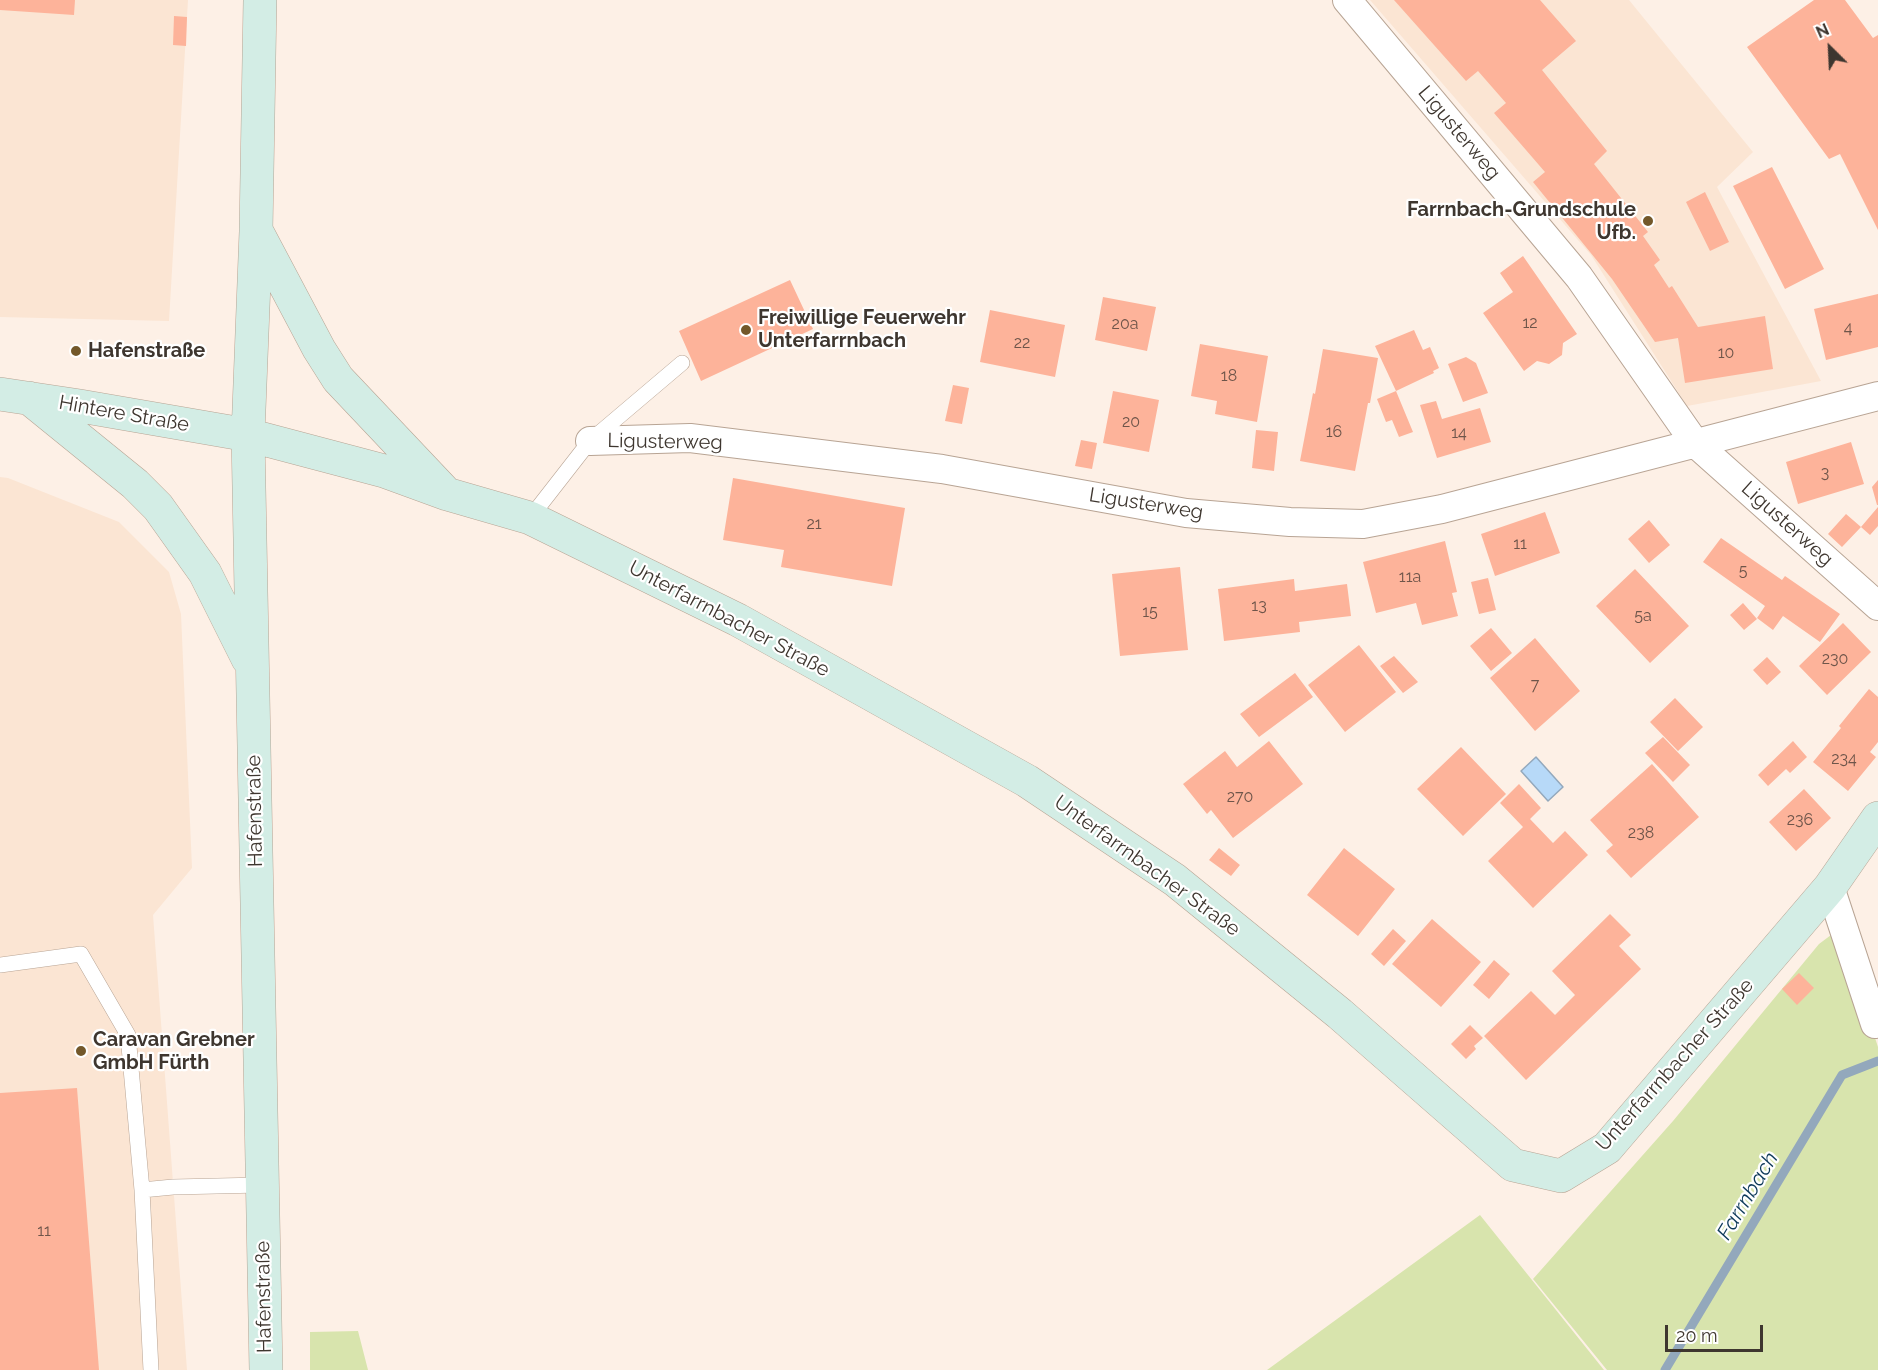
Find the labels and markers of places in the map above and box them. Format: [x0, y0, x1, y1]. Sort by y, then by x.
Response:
place label: Farrnbach-Grundschule Ufb. [1407, 198, 1636, 245]
marker: Farrnbach-Grundschule Ufb. [1641, 214, 1655, 228]
place label: Freiwillige Feuerwehr Unterfarrnbach [758, 306, 966, 353]
marker: Freiwillige Feuerwehr Unterfarrnbach [739, 323, 753, 337]
place label: Hafenstraße [88, 339, 205, 363]
marker: Hafenstraße [69, 344, 83, 358]
place label: Caravan Grebner GmbH Fürth [93, 1028, 255, 1075]
marker: Caravan Grebner GmbH Fürth [74, 1044, 88, 1058]

